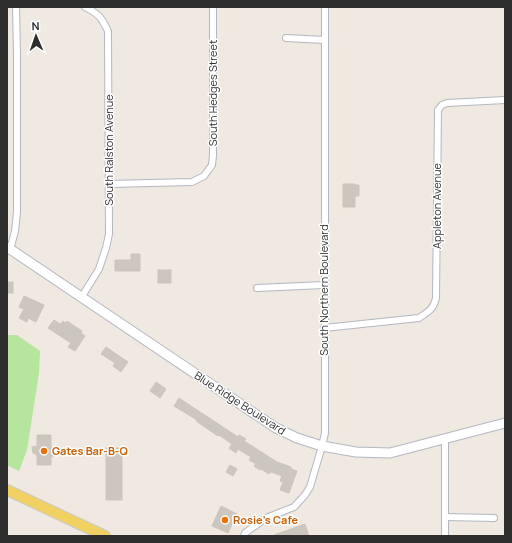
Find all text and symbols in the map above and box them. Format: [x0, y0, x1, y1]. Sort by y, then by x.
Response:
north arrow [16, 16, 56, 56]
text: N [31, 18, 40, 33]
street label: South Hedges Street [205, 40, 220, 146]
street label: South Ralston Avenue [101, 94, 116, 206]
street label: Appleton Avenue [429, 162, 444, 249]
street label: South Northern Boulevard [316, 224, 331, 356]
street label: Blue Ridge Boulevard [192, 367, 289, 438]
place label: Gates Bar-B-Q [52, 443, 128, 458]
marker: Gates Bar-B-Q [39, 446, 49, 456]
place label: Rosie's Cafe [233, 512, 298, 527]
marker: Rosie's Cafe [220, 515, 230, 525]

